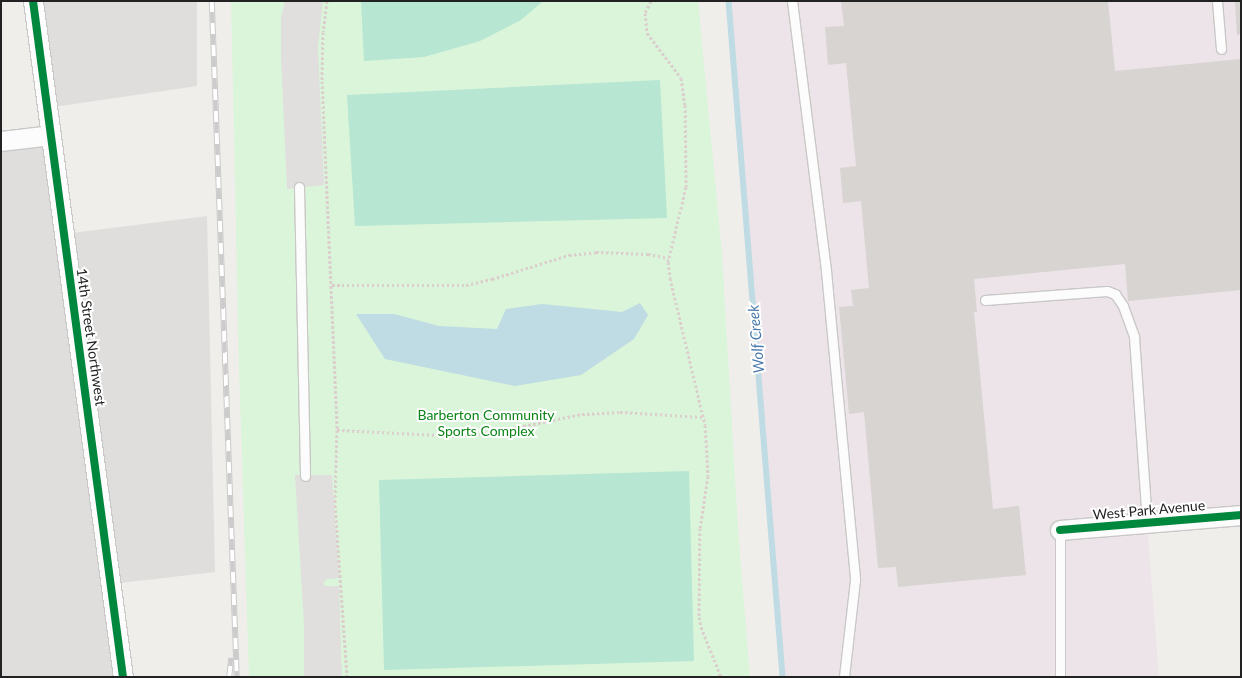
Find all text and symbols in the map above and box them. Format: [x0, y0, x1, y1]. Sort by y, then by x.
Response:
street label: 14th Street Northwest [73, 267, 109, 407]
water label: Wolf Creek [744, 304, 768, 374]
park label: Barberton Community Sports Complex [417, 407, 555, 440]
street label: West Park Avenue [1092, 497, 1206, 523]

